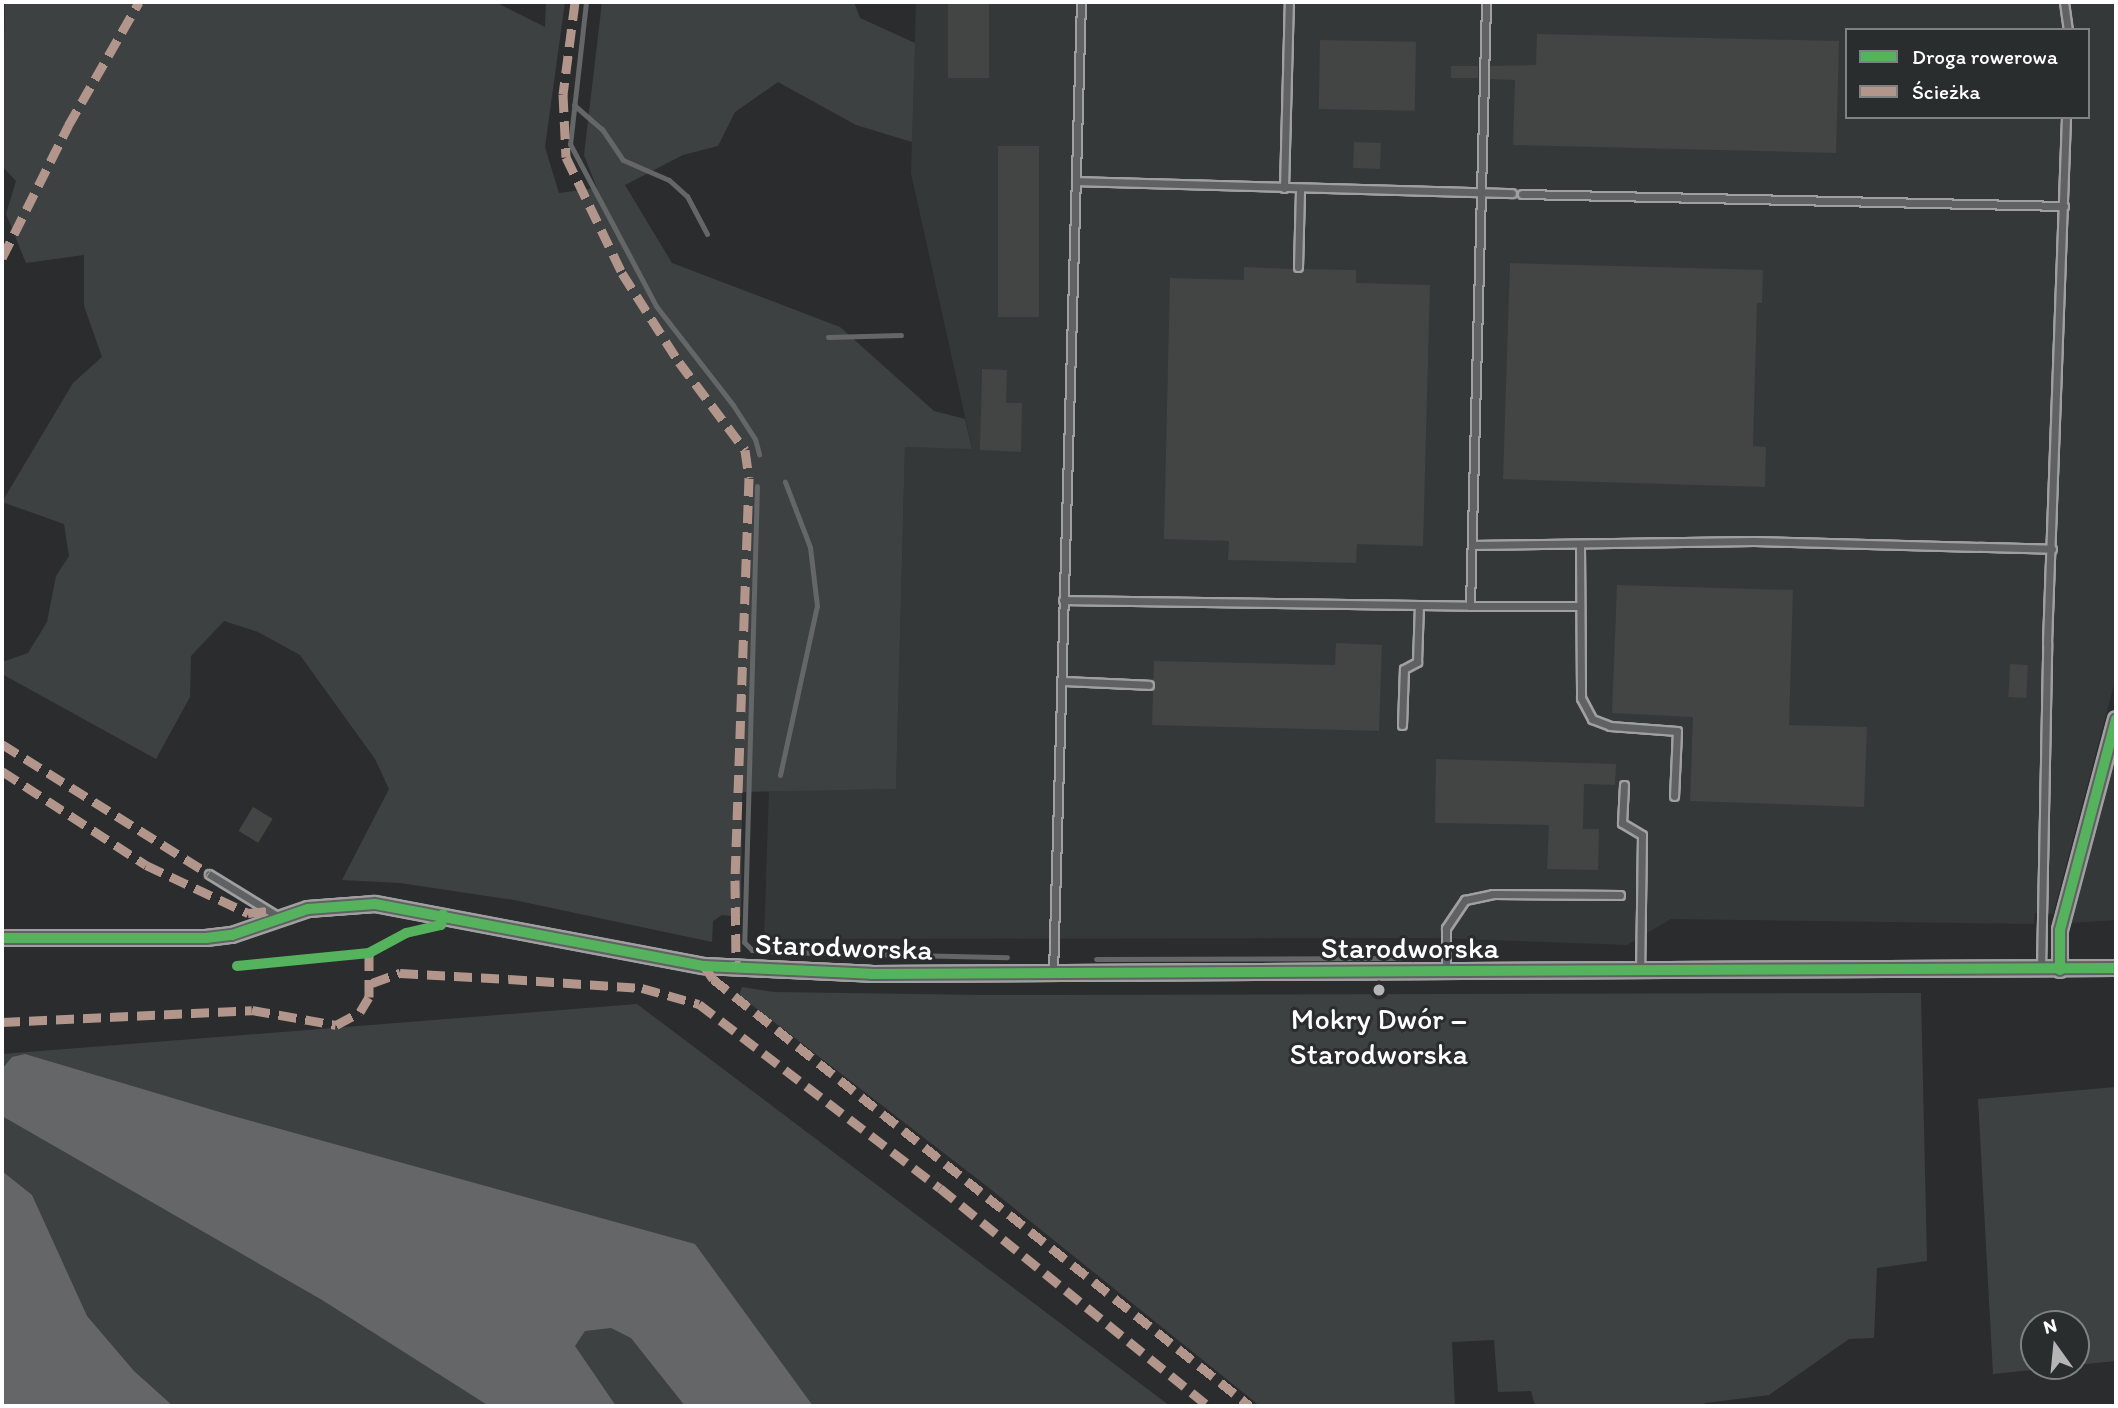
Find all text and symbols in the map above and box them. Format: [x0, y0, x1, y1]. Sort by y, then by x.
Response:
legend [1845, 28, 2090, 119]
text: Droga rowerowa [1912, 44, 2058, 69]
text: Ścieżka [1912, 79, 1980, 104]
street label: Starodworska [754, 926, 934, 968]
street label: Starodworska [1321, 930, 1499, 966]
marker: Mokry Dwór – Starodworska [1371, 982, 1387, 998]
place label: Mokry Dwór – Starodworska [1290, 1001, 1468, 1072]
north arrow [2020, 1310, 2090, 1380]
text: N [2041, 1313, 2059, 1339]

